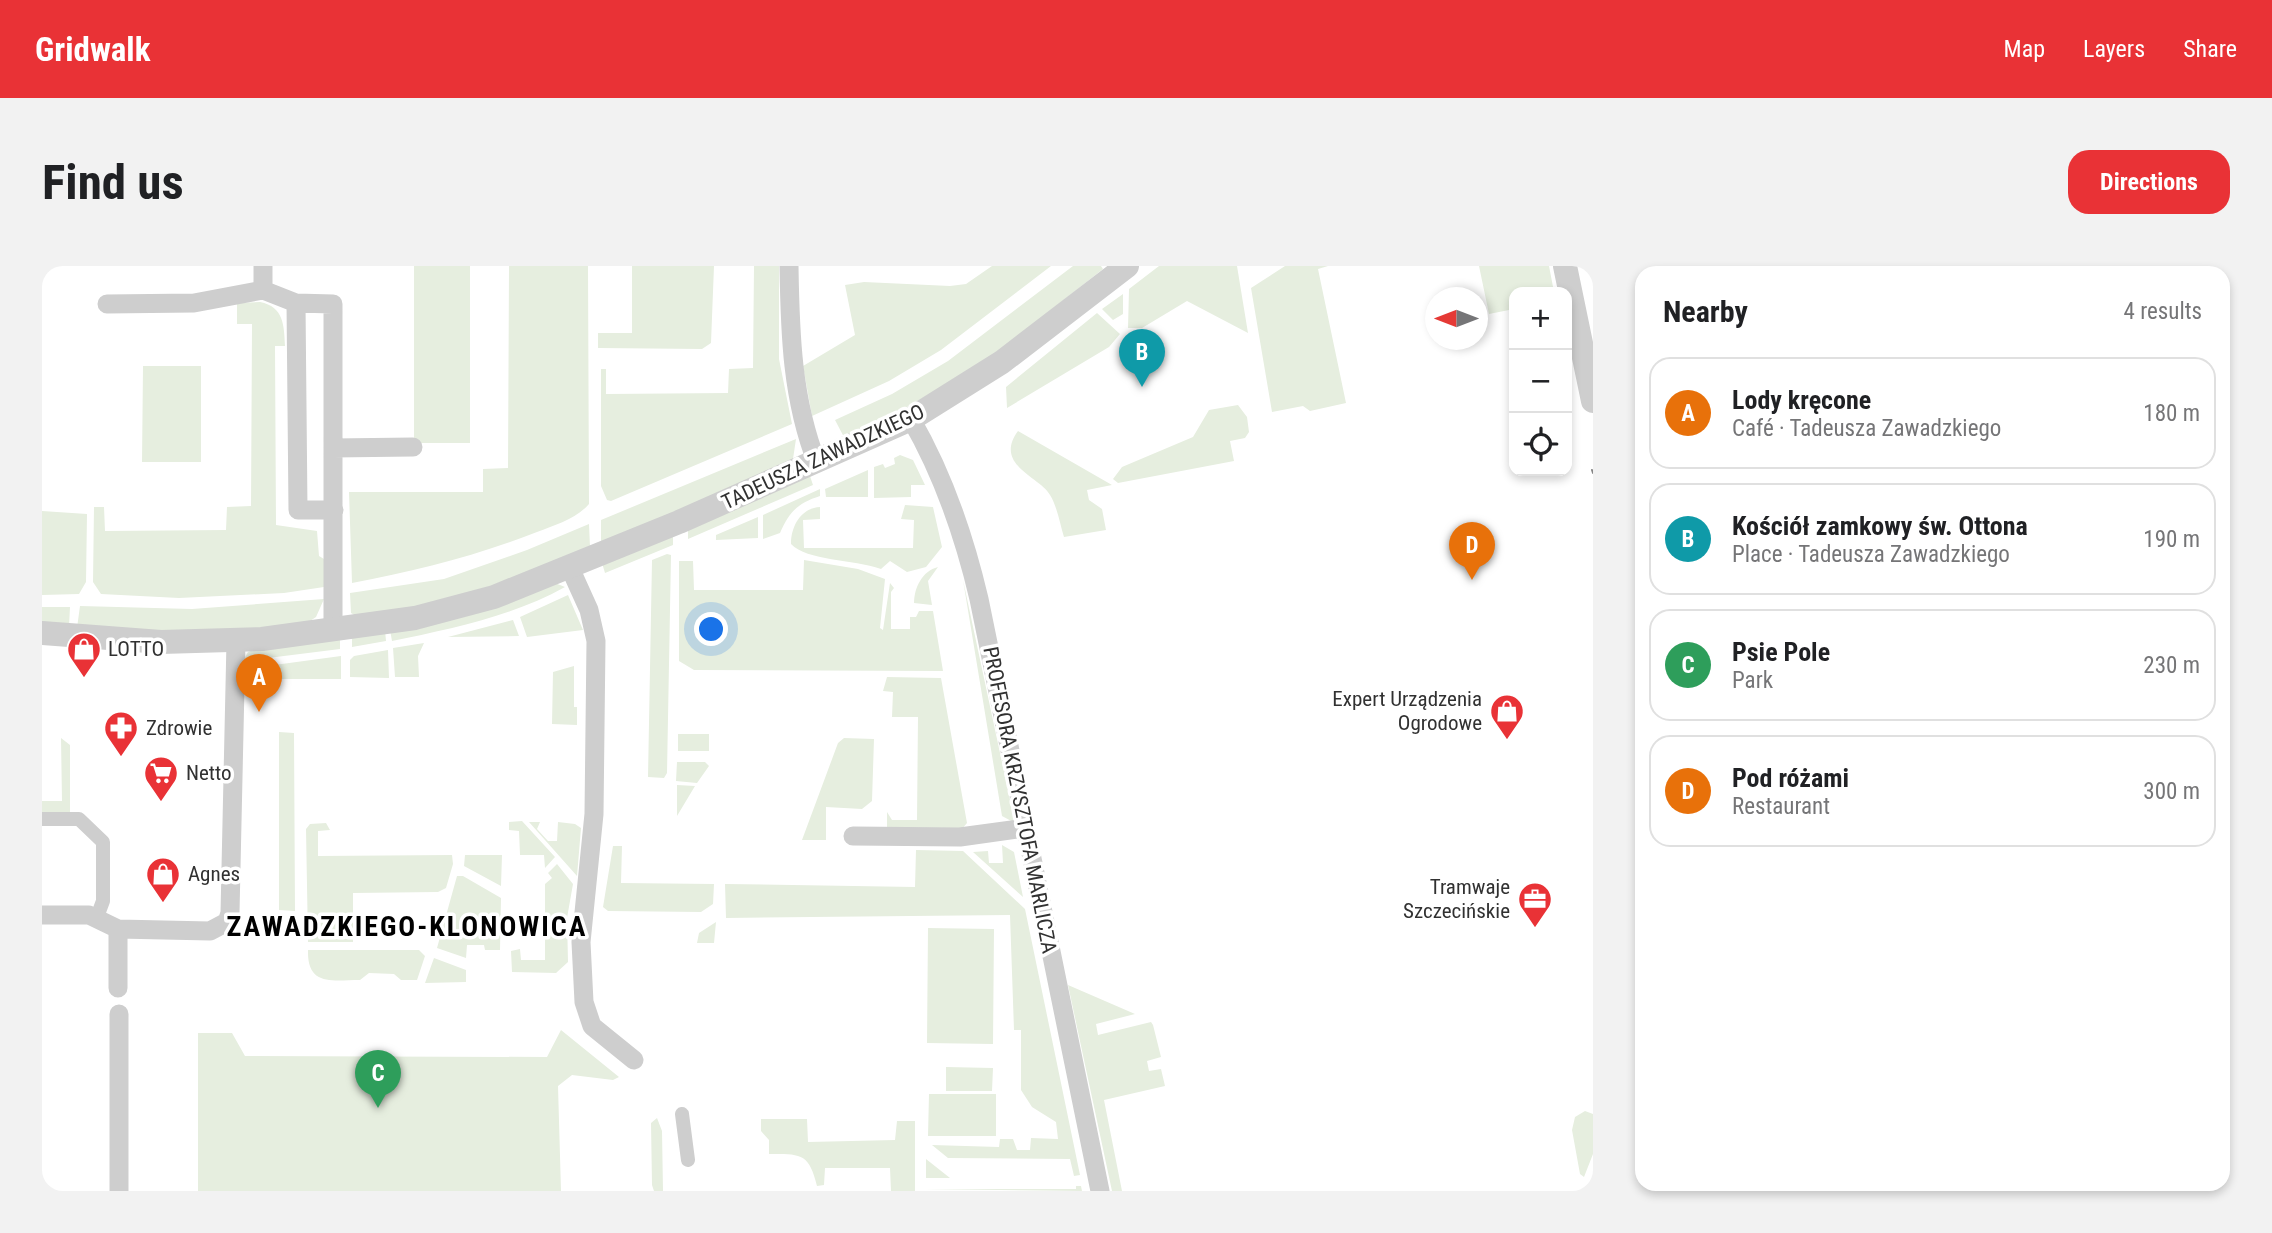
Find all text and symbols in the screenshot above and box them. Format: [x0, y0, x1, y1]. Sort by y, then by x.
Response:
text: Gridwalk [35, 30, 150, 69]
text: Map [2004, 35, 2045, 63]
text: Layers [2083, 35, 2145, 63]
text: Share [2183, 35, 2237, 63]
button: Directions [2068, 150, 2230, 214]
text: Find us [42, 154, 184, 211]
north arrow [1425, 287, 1488, 350]
map controls [1509, 287, 1572, 476]
button: + [1509, 287, 1572, 350]
text: Nearby [1663, 294, 1748, 329]
text: 4 results [2124, 298, 2202, 325]
pin: B [1119, 329, 1165, 387]
button: − [1509, 350, 1572, 413]
text: Lody kręcone [1732, 385, 1871, 415]
street label: TADEUSZA ZAWADZKIEGO [718, 400, 928, 514]
text: A [1681, 400, 1695, 427]
text: 180 m [2143, 400, 2200, 427]
button: locate [1509, 413, 1572, 476]
text: Café · Tadeusza Zawadzkiego [1732, 415, 2001, 442]
text: Kościół zamkowy św. Ottona [1732, 511, 2028, 541]
pin: D [1449, 522, 1495, 580]
text: B [1682, 526, 1694, 553]
text: 190 m [2143, 526, 2200, 553]
text: Place · Tadeusza Zawadzkiego [1732, 541, 2010, 568]
your location [694, 612, 728, 646]
shop icon: LOTTO [65, 630, 103, 679]
place label: LOTTO [108, 637, 164, 661]
text: Psie Pole [1732, 637, 1830, 667]
street label: PROFESORA KRZYSZTOFA MARLICZA [978, 645, 1062, 955]
text: C [1681, 652, 1695, 679]
text: 230 m [2143, 652, 2200, 679]
pin: A [236, 654, 282, 712]
text: Park [1732, 667, 1773, 694]
place label: Expert Urządzenia Ogrodowe [1332, 687, 1482, 735]
shop icon: Expert Urządzenia Ogrodowe [1488, 692, 1526, 741]
pharmacy icon: Zdrowie [102, 709, 140, 758]
place label: Zdrowie [146, 716, 212, 740]
supermarket icon: Netto [142, 754, 180, 803]
place label: Netto [186, 761, 232, 785]
text: Pod różami [1732, 763, 1849, 793]
text: D [1682, 778, 1695, 805]
text: 300 m [2143, 778, 2200, 805]
text: Restaurant [1732, 793, 1830, 820]
shop icon: Agnes [144, 855, 182, 904]
place label: Agnes [188, 862, 240, 886]
place label: Tramwaje Szczecińskie [1403, 875, 1510, 923]
office icon: Tramwaje Szczecińskie [1516, 880, 1554, 929]
district label: ZAWADZKIEGO-KLONOWICA [226, 910, 588, 943]
pin: C [355, 1050, 401, 1108]

